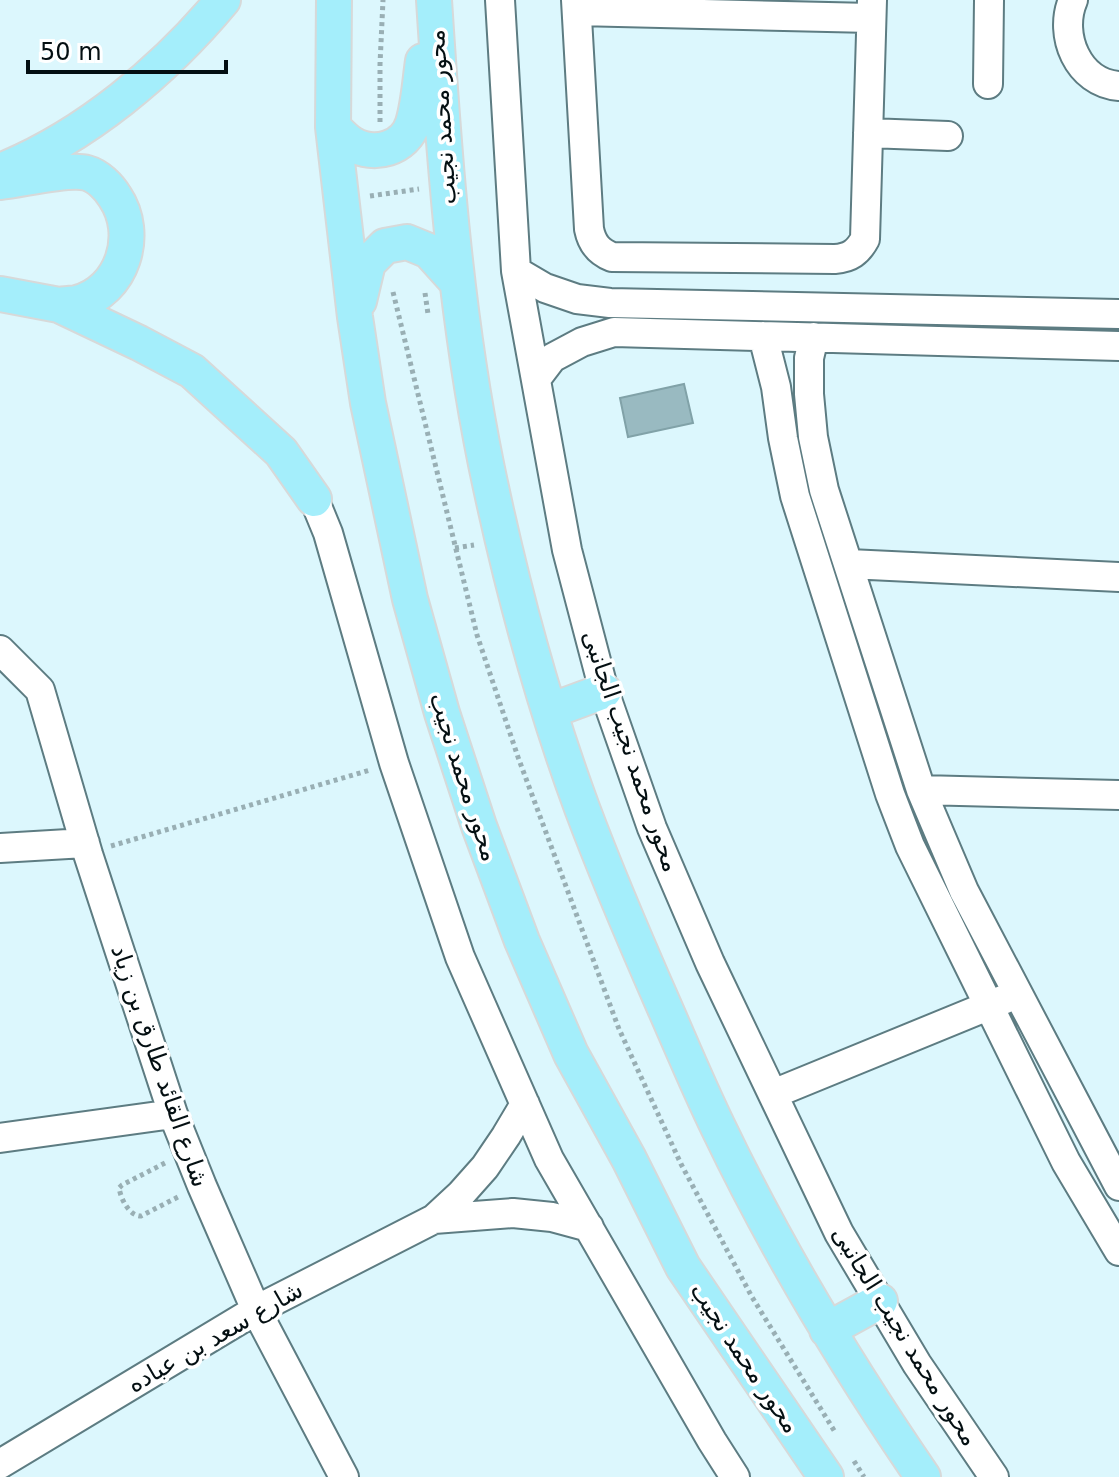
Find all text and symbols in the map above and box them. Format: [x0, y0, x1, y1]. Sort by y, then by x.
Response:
scale bar [28, 24, 226, 74]
street label: محور محمد نجيب [422, 29, 462, 205]
text: 50 m [40, 38, 102, 66]
street label: محور محمد نجيب الجانبى [576, 626, 686, 876]
street label: محور محمد نجيب [424, 689, 504, 865]
street label: شارع القائد طارق بن زياد [105, 941, 215, 1191]
street label: محور محمد نجيب الجانبى [826, 1221, 984, 1451]
street label: شارع سعد بن عباده [122, 1275, 308, 1399]
street label: محور محمد نجيب [684, 1277, 806, 1439]

